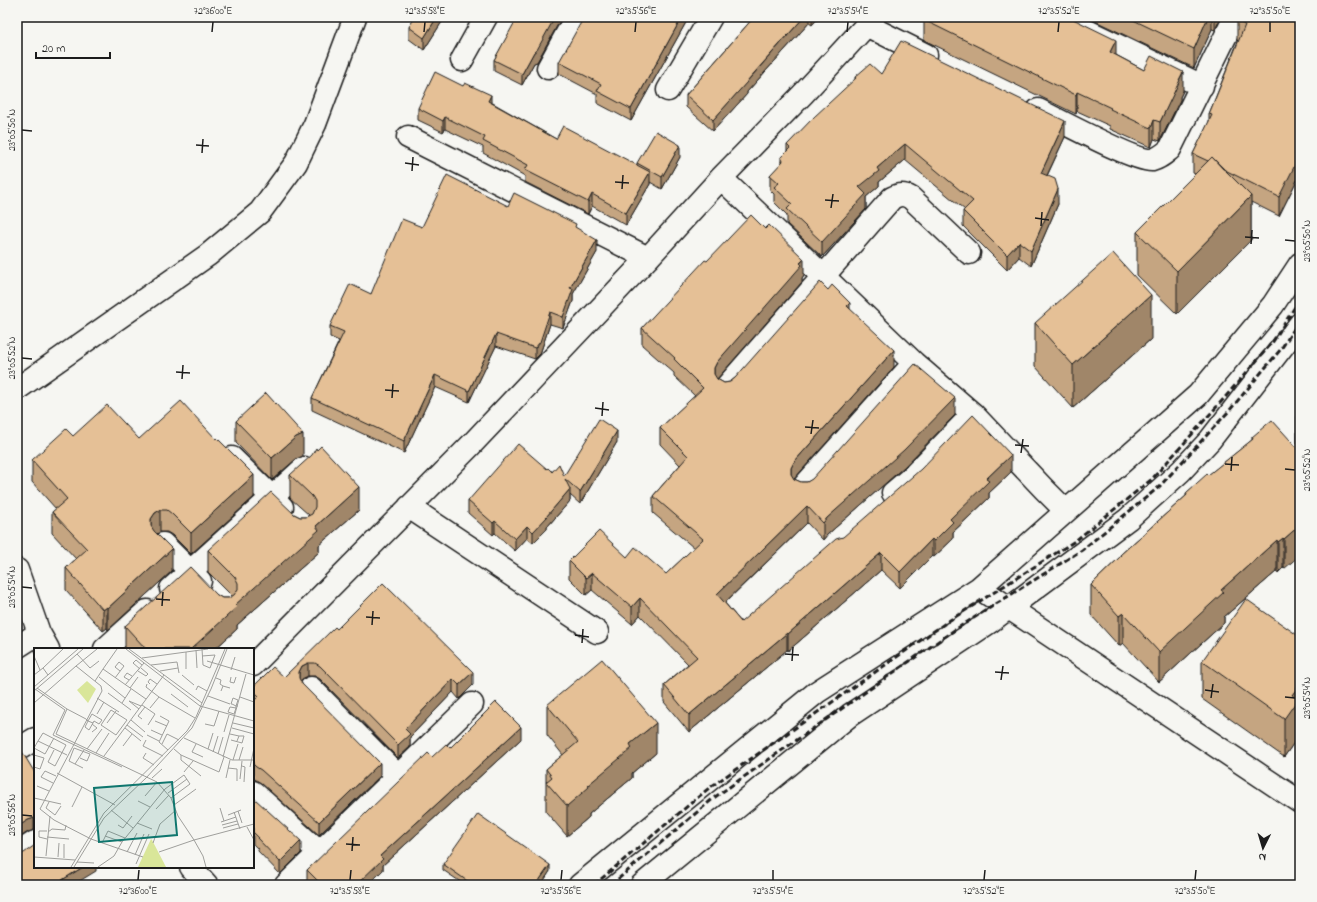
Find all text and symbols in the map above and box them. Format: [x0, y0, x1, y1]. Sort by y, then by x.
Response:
text: 72°36'00"E [194, 4, 232, 19]
text: 72°35'58"E [405, 4, 445, 19]
text: 72°35'56"E [615, 4, 657, 19]
text: 72°35'54"E [828, 4, 868, 19]
text: 72°35'52"E [1038, 4, 1080, 19]
text: 72°35'50"E [1249, 4, 1291, 19]
scale bar [36, 34, 110, 60]
text: 20 m [42, 40, 65, 58]
text: 23°05'50"N [5, 109, 20, 151]
text: 23°05'50"N [1300, 220, 1315, 262]
text: 23°05'52"N [5, 336, 20, 379]
text: 23°05'52"N [1300, 448, 1315, 491]
text: 23°05'54"N [5, 566, 20, 608]
inset map [34, 648, 254, 868]
text: 23°05'54"N [1300, 677, 1315, 719]
text: 23°05'56"N [5, 794, 20, 836]
north arrow [1243, 828, 1283, 868]
text: N [1258, 849, 1267, 865]
text: 72°36'00"E [119, 884, 157, 899]
text: 72°35'58"E [330, 884, 370, 899]
text: 72°35'56"E [540, 884, 582, 899]
text: 72°35'54"E [753, 884, 793, 899]
text: 72°35'52"E [963, 884, 1005, 899]
text: 72°35'50"E [1174, 884, 1216, 899]

